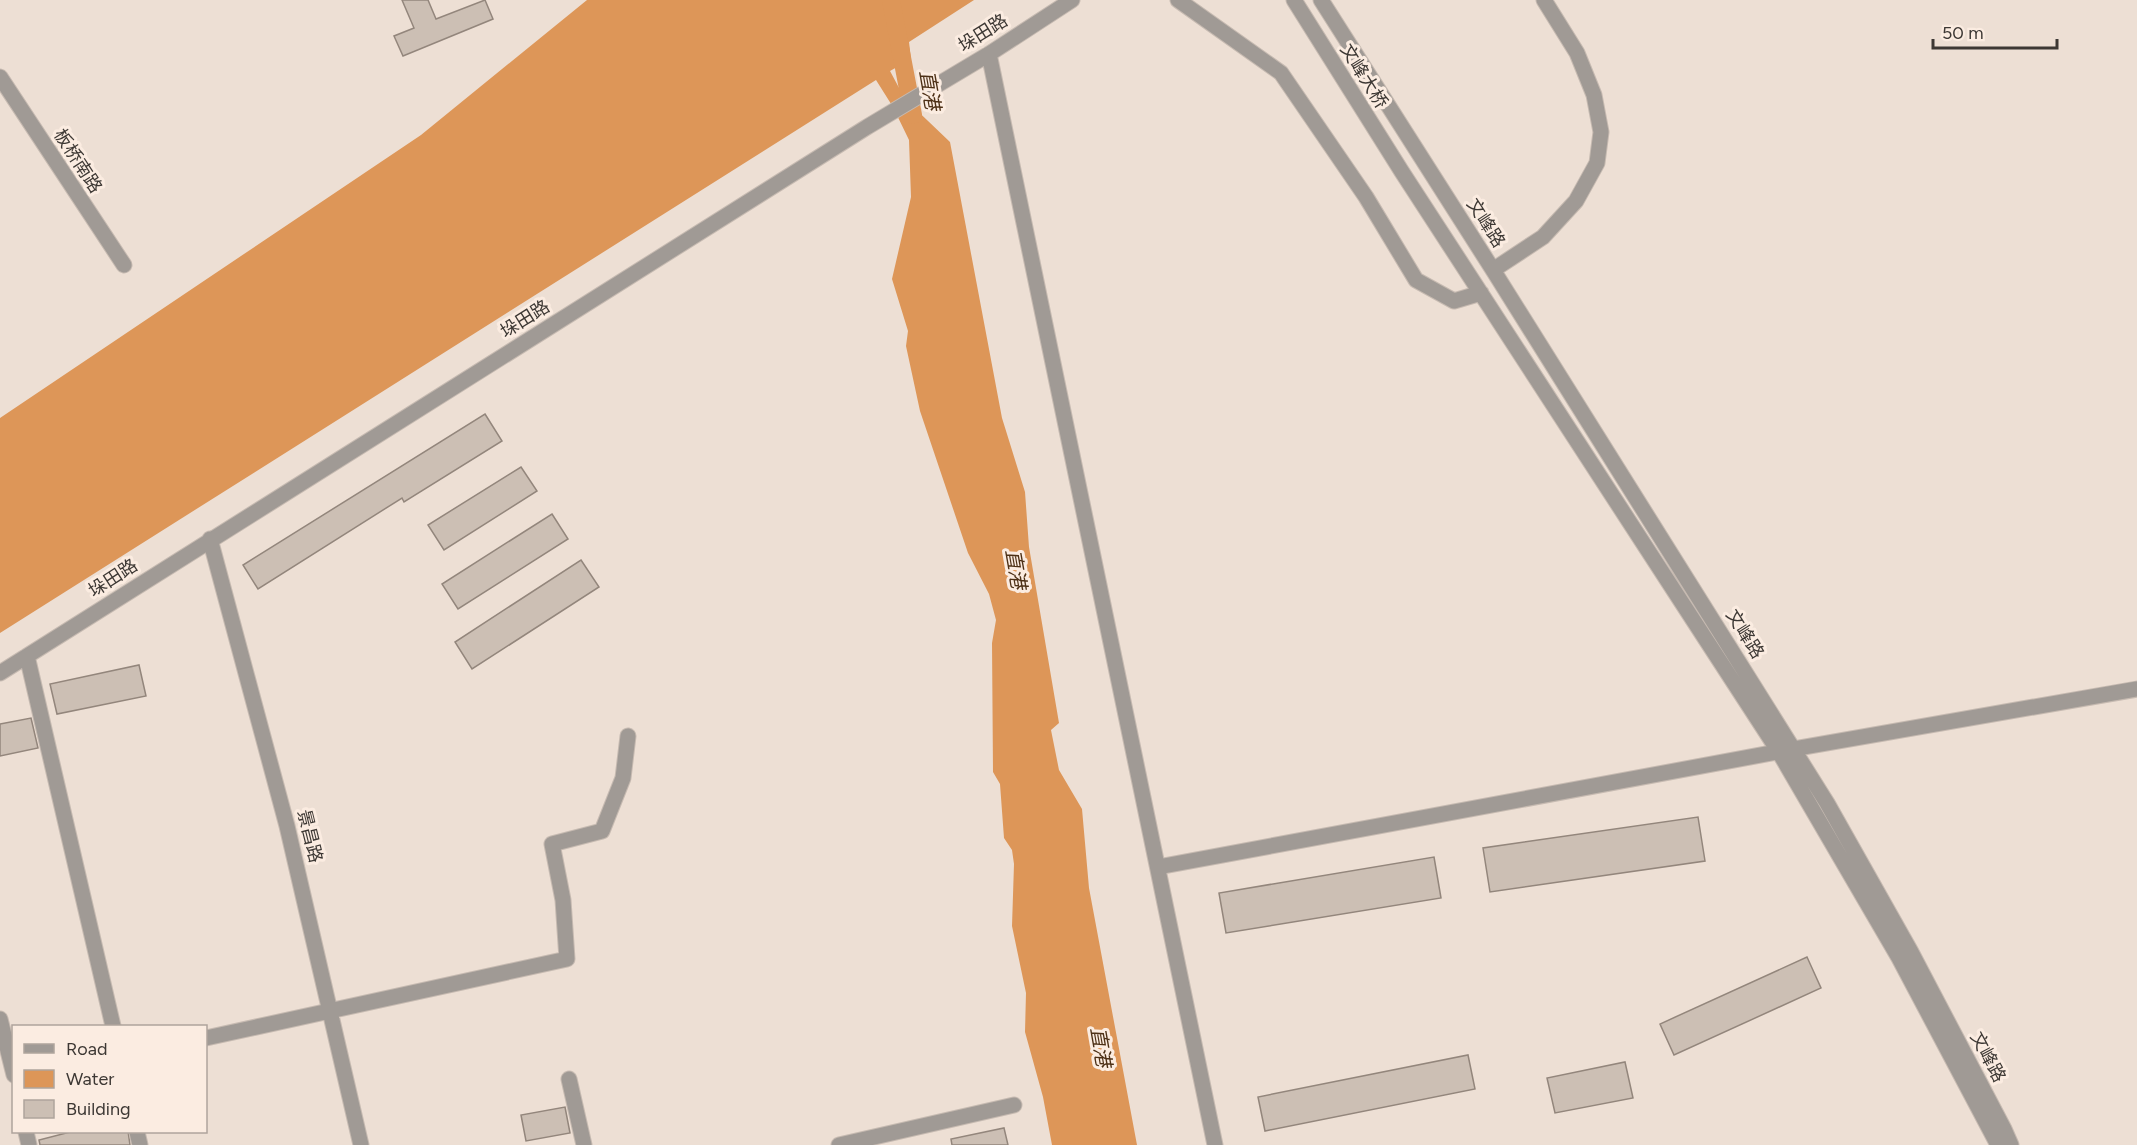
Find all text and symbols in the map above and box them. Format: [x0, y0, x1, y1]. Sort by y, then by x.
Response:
street label: 垛田路 [954, 9, 1012, 57]
scale bar [1933, 12, 2058, 50]
text: 50 m [1942, 22, 1984, 44]
street label: 文峰大桥 [1336, 40, 1392, 112]
water label: 直港 [915, 68, 946, 115]
street label: 板桥南路 [49, 125, 107, 197]
street label: 文峰路 [1462, 194, 1510, 252]
street label: 垛田路 [496, 295, 554, 343]
water label: 直港 [1001, 547, 1032, 594]
street label: 垛田路 [84, 554, 142, 602]
street label: 文峰路 [1721, 605, 1769, 663]
street label: 景昌路 [293, 807, 327, 865]
legend [12, 1025, 207, 1133]
water label: 直港 [1086, 1025, 1117, 1072]
street label: 文峰路 [1966, 1028, 2010, 1086]
text: Road [66, 1038, 107, 1060]
text: Water [66, 1068, 114, 1090]
text: Building [66, 1098, 131, 1120]

